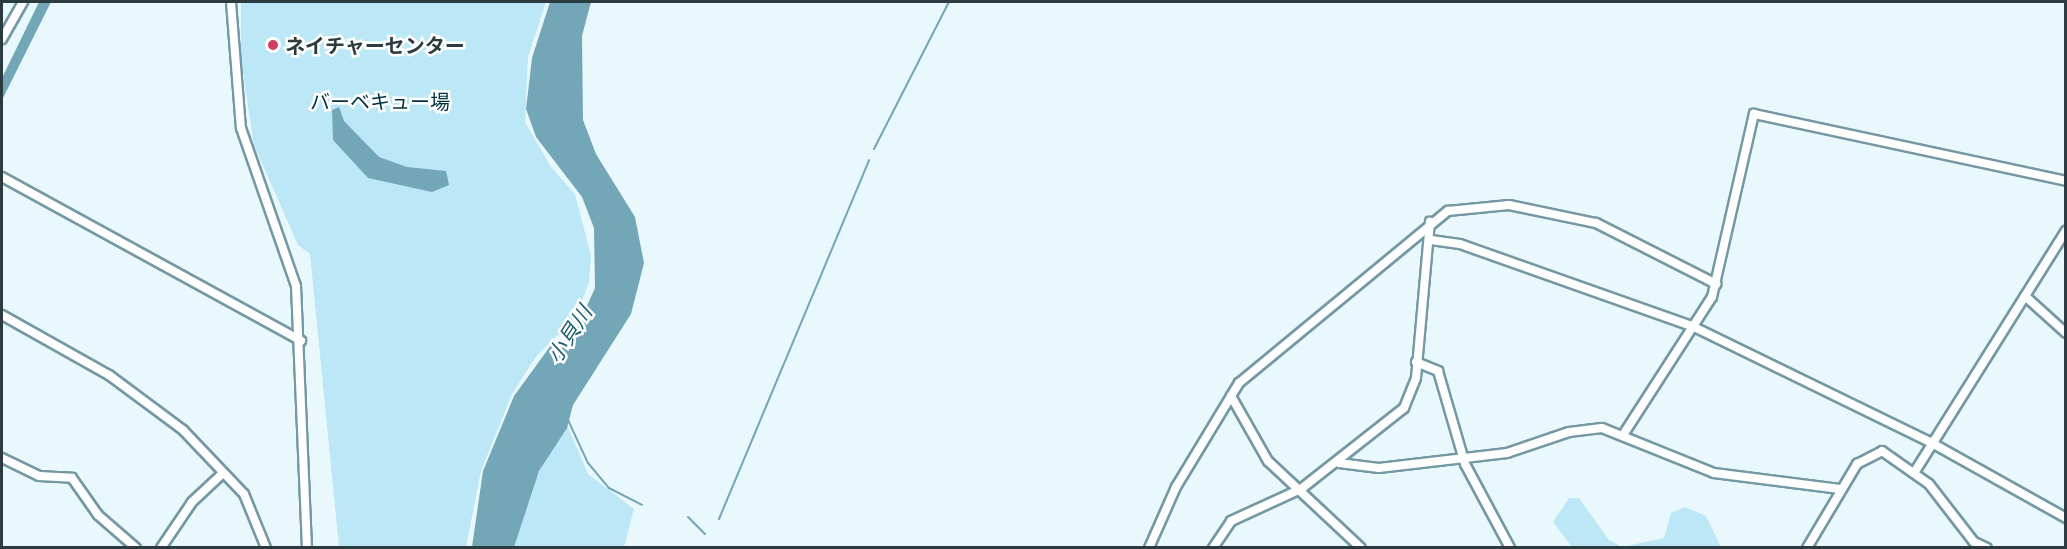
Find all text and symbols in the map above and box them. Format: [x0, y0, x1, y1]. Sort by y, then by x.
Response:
place label: ネイチャーセンター [285, 33, 465, 57]
marker: ネイチャーセンター [266, 38, 280, 52]
park label: バーベキュー場 [310, 89, 450, 113]
water label: 小貝川 [541, 301, 597, 367]

